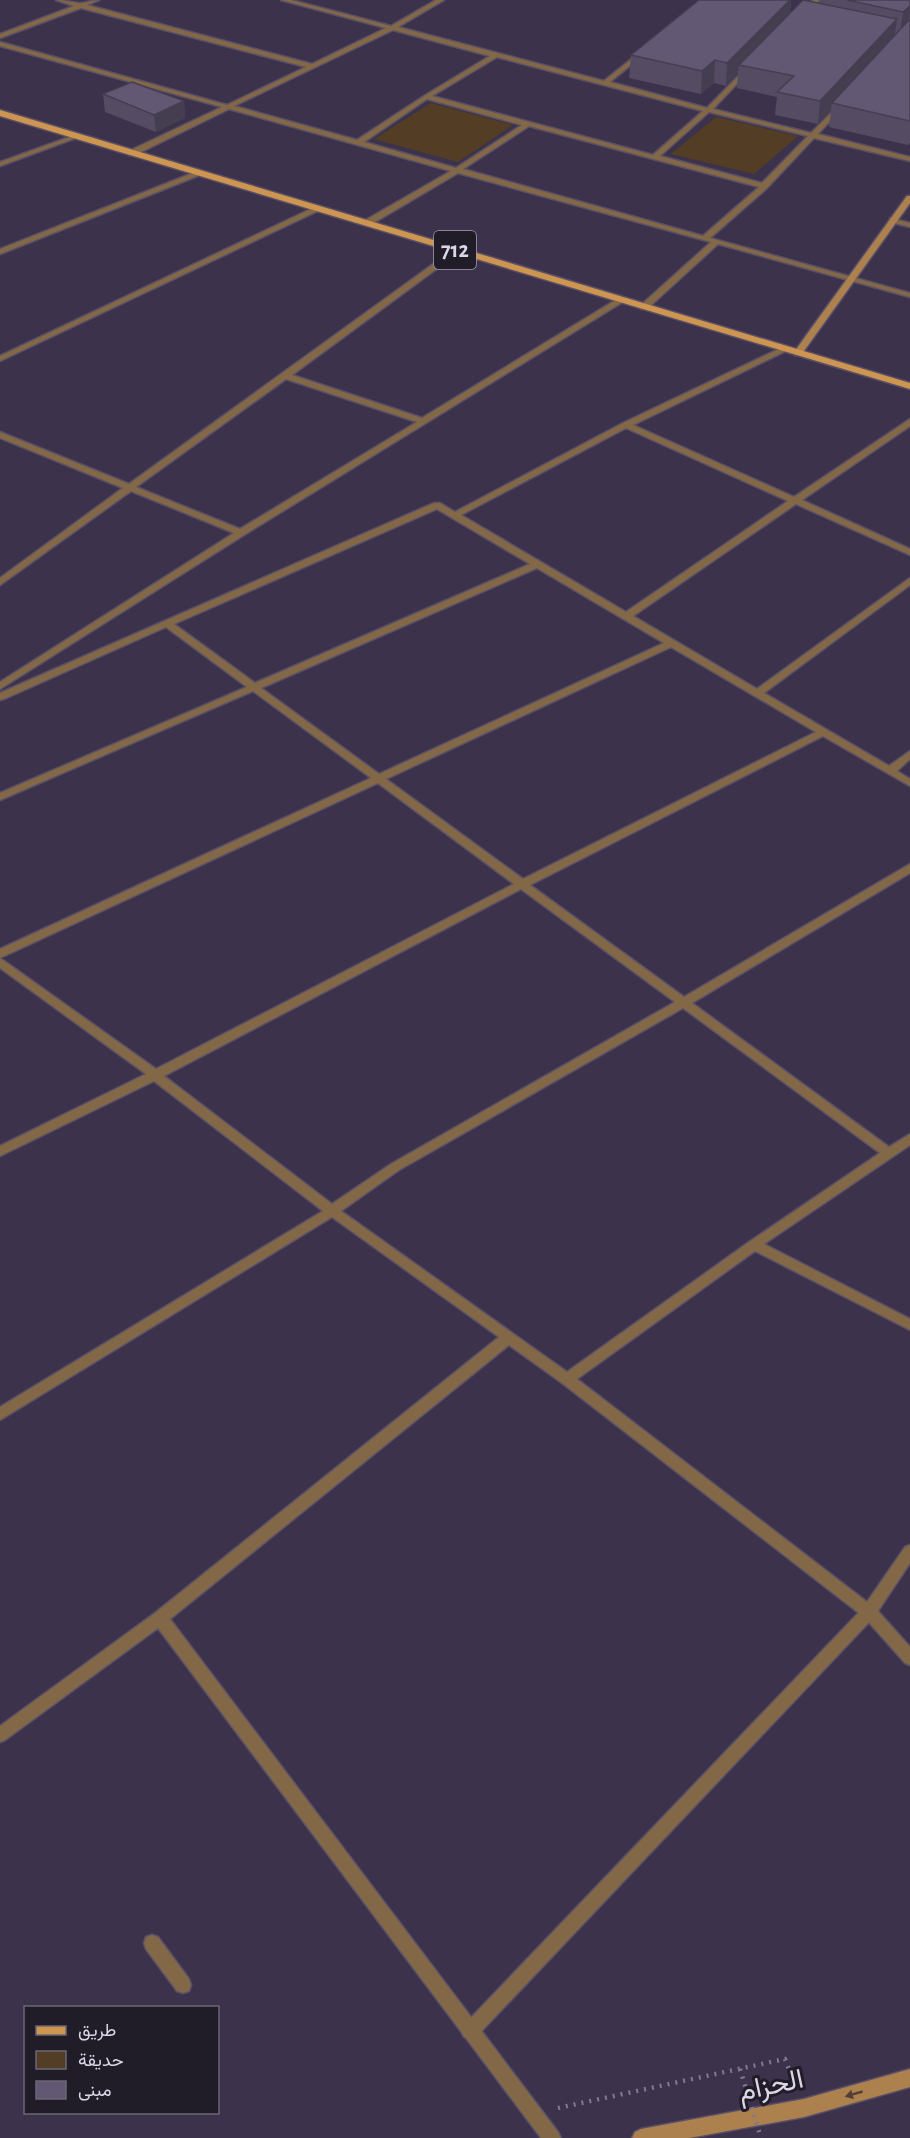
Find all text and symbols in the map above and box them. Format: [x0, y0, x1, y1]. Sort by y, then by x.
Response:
road number: 712 [434, 231, 476, 269]
legend [24, 2006, 219, 2114]
text: طريق [78, 2022, 116, 2041]
text: حديقة [78, 2052, 124, 2070]
street label: الحزام [736, 2065, 807, 2109]
text: مبنى [78, 2082, 112, 2101]
one-way arrow [845, 2090, 863, 2099]

